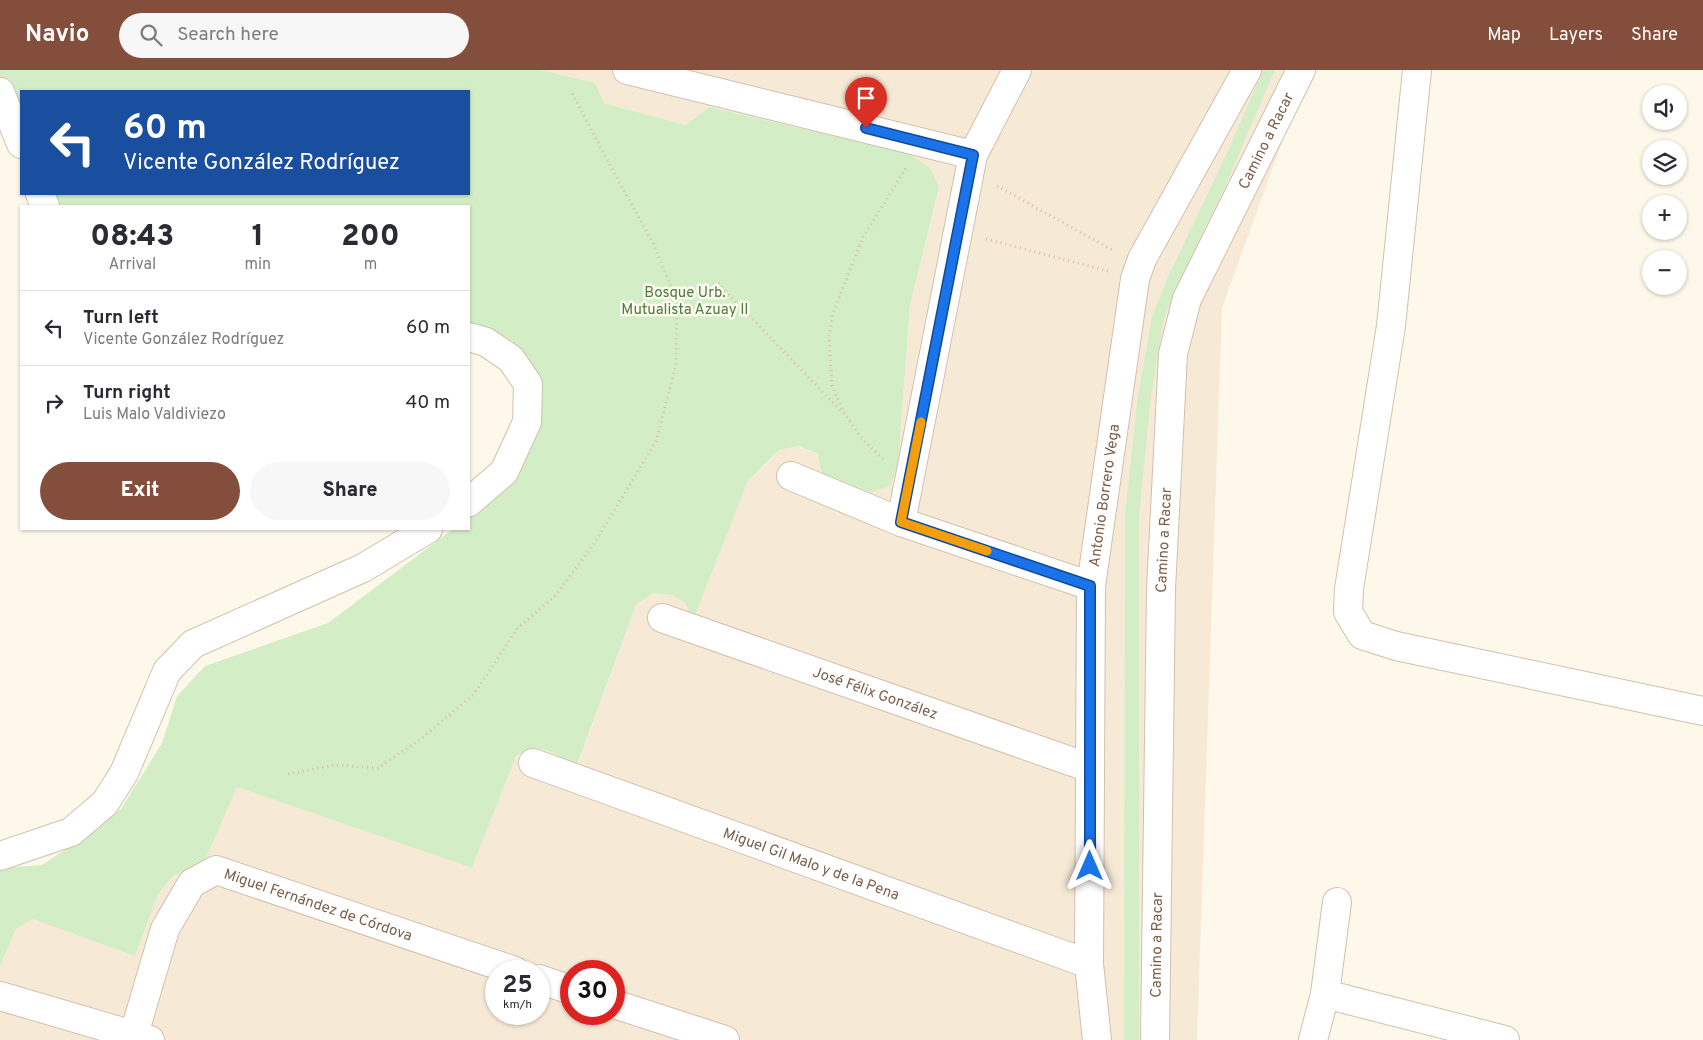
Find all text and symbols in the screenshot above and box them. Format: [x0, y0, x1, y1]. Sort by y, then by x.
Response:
search box [119, 13, 469, 58]
text: Navio [25, 20, 89, 50]
icon: search [137, 21, 165, 49]
text: Search here [177, 23, 279, 47]
text: Map [1487, 24, 1521, 47]
text: Layers [1549, 24, 1603, 47]
text: Share [1631, 24, 1678, 47]
pin [845, 77, 887, 128]
icon: arrive [852, 84, 880, 112]
map controls [1642, 85, 1687, 295]
button: sound [1642, 85, 1687, 130]
street label: Camino a Racar [1235, 90, 1299, 193]
text: 60 m [123, 107, 207, 151]
icon: left [40, 110, 105, 175]
button: layers [1642, 140, 1687, 185]
text: Vicente González Rodríguez [123, 150, 400, 177]
button: + [1642, 195, 1687, 240]
text: 08:43 [90, 219, 174, 256]
text: 1 [252, 219, 264, 256]
text: 200 [341, 219, 400, 256]
button: − [1642, 250, 1687, 295]
text: Arrival [108, 255, 156, 275]
text: min [244, 255, 271, 275]
text: m [364, 255, 377, 275]
park label: Bosque Urb. Mutualista Azuay II [621, 284, 749, 320]
text: Turn left [83, 306, 159, 330]
icon: left [40, 314, 68, 342]
text: 60 m [406, 316, 450, 340]
text: Vicente González Rodríguez [83, 330, 284, 350]
text: Turn right [83, 381, 171, 405]
icon: right [40, 389, 68, 417]
text: 40 m [405, 391, 450, 415]
text: Luis Malo Valdiviezo [83, 405, 226, 425]
street label: Antonio Borrero Vega [1086, 423, 1125, 568]
button: Exit [40, 462, 240, 520]
button: Share [250, 462, 450, 520]
street label: Camino a Racar [1153, 487, 1177, 593]
street label: José Félix González [810, 663, 940, 725]
street label: Miguel Gil Malo y de la Pena [720, 824, 902, 906]
position arrow [1063, 839, 1115, 891]
street label: Miguel Fernández de Córdova [221, 865, 414, 947]
street label: Camino a Racar [1148, 892, 1168, 998]
speed limit sign: 30 [560, 960, 625, 1025]
text: 25 [502, 970, 533, 1002]
text: km/h [503, 997, 532, 1013]

